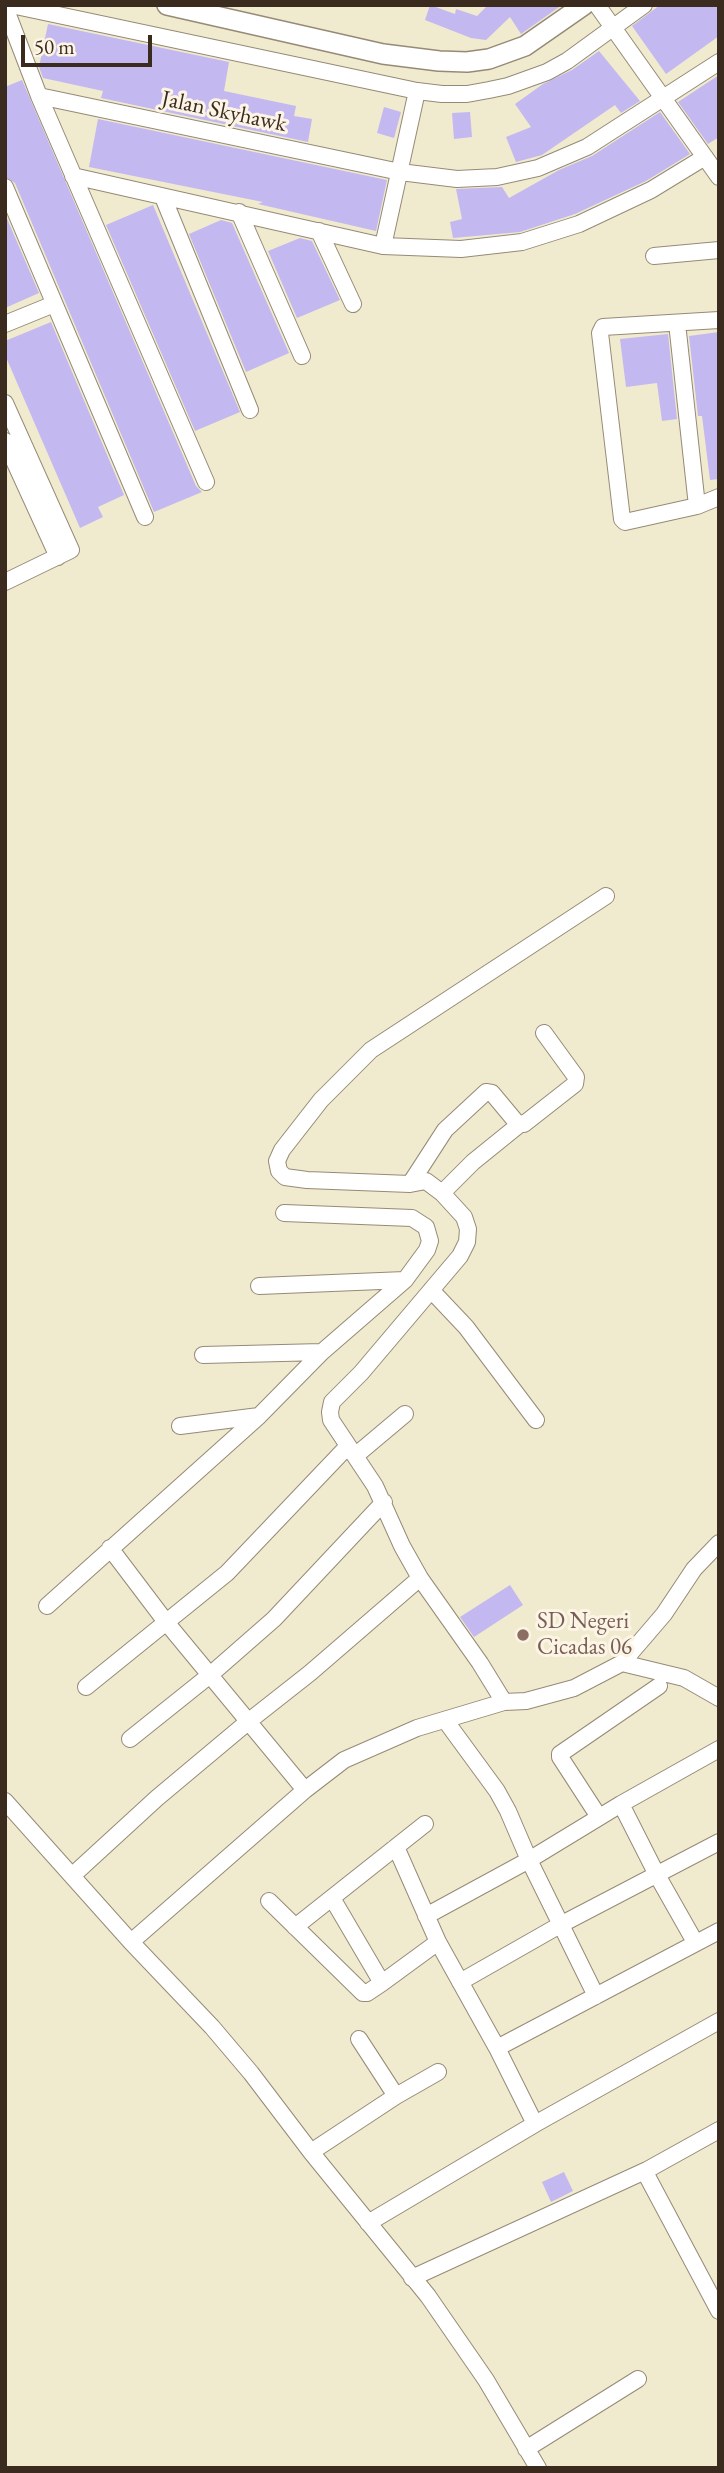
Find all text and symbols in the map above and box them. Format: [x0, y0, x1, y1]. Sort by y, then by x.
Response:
scale bar [24, 21, 156, 65]
text: 50 m [34, 33, 75, 60]
street label: Jalan Skyhawk [159, 85, 289, 139]
place label: SD Negeri Cicadas 06 [537, 1608, 632, 1662]
marker: SD Negeri Cicadas 06 [515, 1627, 531, 1643]

